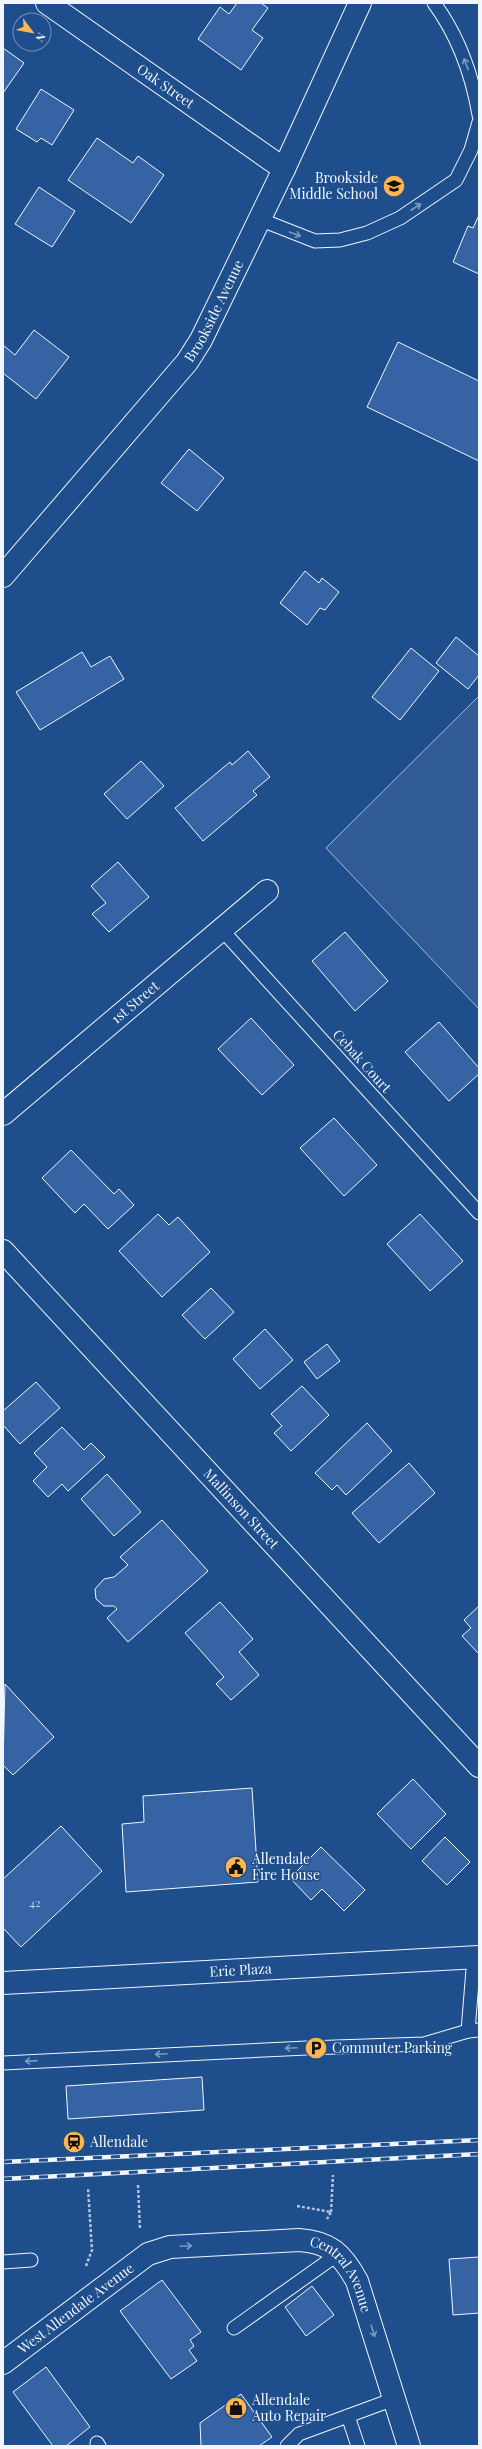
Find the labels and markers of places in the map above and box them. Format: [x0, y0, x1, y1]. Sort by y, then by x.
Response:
place label: Brookside Middle School [289, 168, 378, 203]
school or university icon: Brookside Middle School [381, 173, 407, 199]
place label: Allendale Fire House [251, 1849, 320, 1884]
public building icon: Allendale Fire House [223, 1854, 249, 1880]
parking icon: Commuter Parking [303, 2035, 329, 2061]
place label: Commuter Parking [332, 2038, 453, 2057]
station icon: Allendale [61, 2129, 87, 2155]
place label: Allendale [89, 2132, 148, 2151]
place label: Allendale Auto Repair [251, 2390, 327, 2425]
shop icon: Allendale Auto Repair [223, 2395, 249, 2421]

